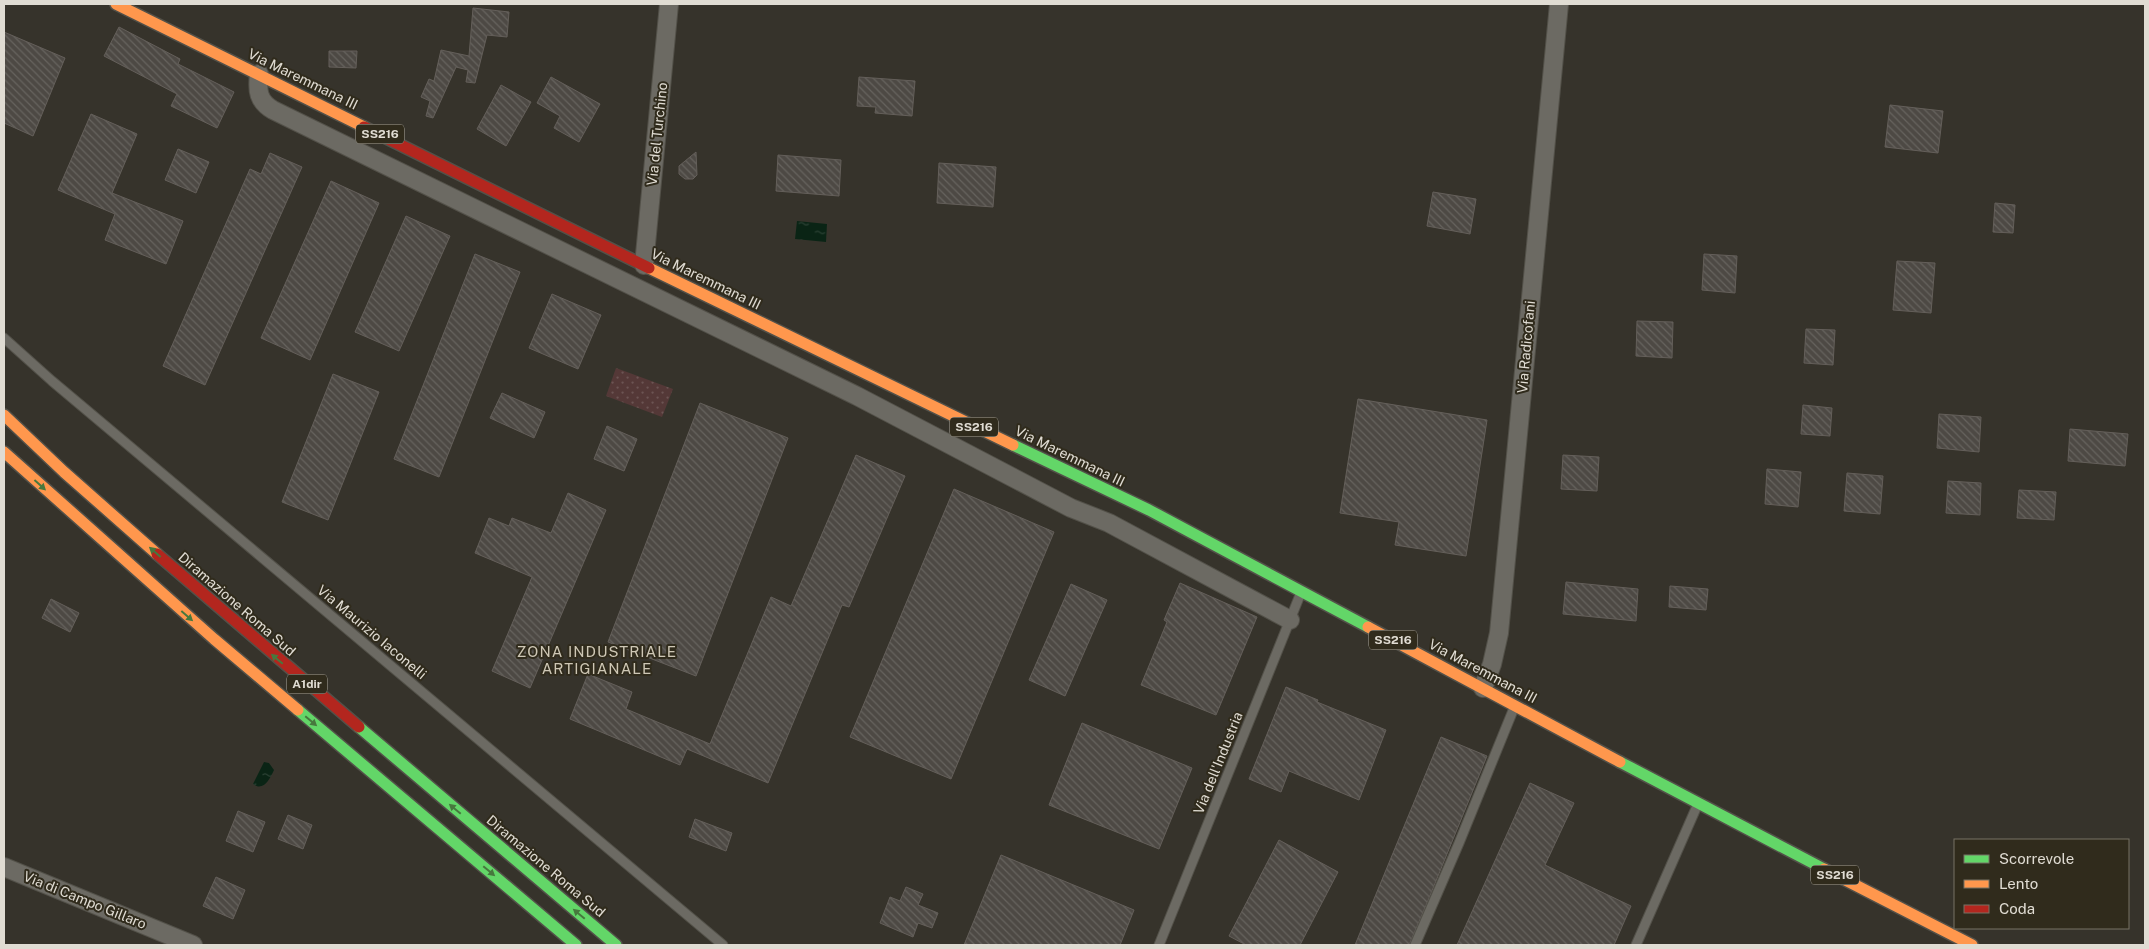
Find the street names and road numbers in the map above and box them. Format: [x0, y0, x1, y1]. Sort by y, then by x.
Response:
street label: Via Maremmana III [245, 45, 361, 113]
street label: Via del Turchino [644, 81, 670, 187]
road number: SS216 [356, 125, 404, 144]
street label: Via Maremmana III [648, 245, 764, 313]
street label: Via Radicofani [1514, 300, 1538, 394]
road number: SS216 [950, 418, 998, 437]
street label: Via Maremmana III [1012, 422, 1128, 490]
street label: Diramazione Roma Sud [175, 549, 299, 659]
street label: Via Maurizio Iaconelli [314, 582, 430, 682]
road number: SS216 [1369, 630, 1417, 650]
street label: Via Maremmana III [1426, 636, 1540, 706]
road number: A1dir [287, 674, 327, 694]
street label: Via dell'Industria [1190, 710, 1246, 816]
street label: Diramazione Roma Sud [484, 812, 608, 920]
road number: SS216 [1811, 866, 1859, 884]
street label: Via di Campo Gillaro [21, 868, 149, 932]

